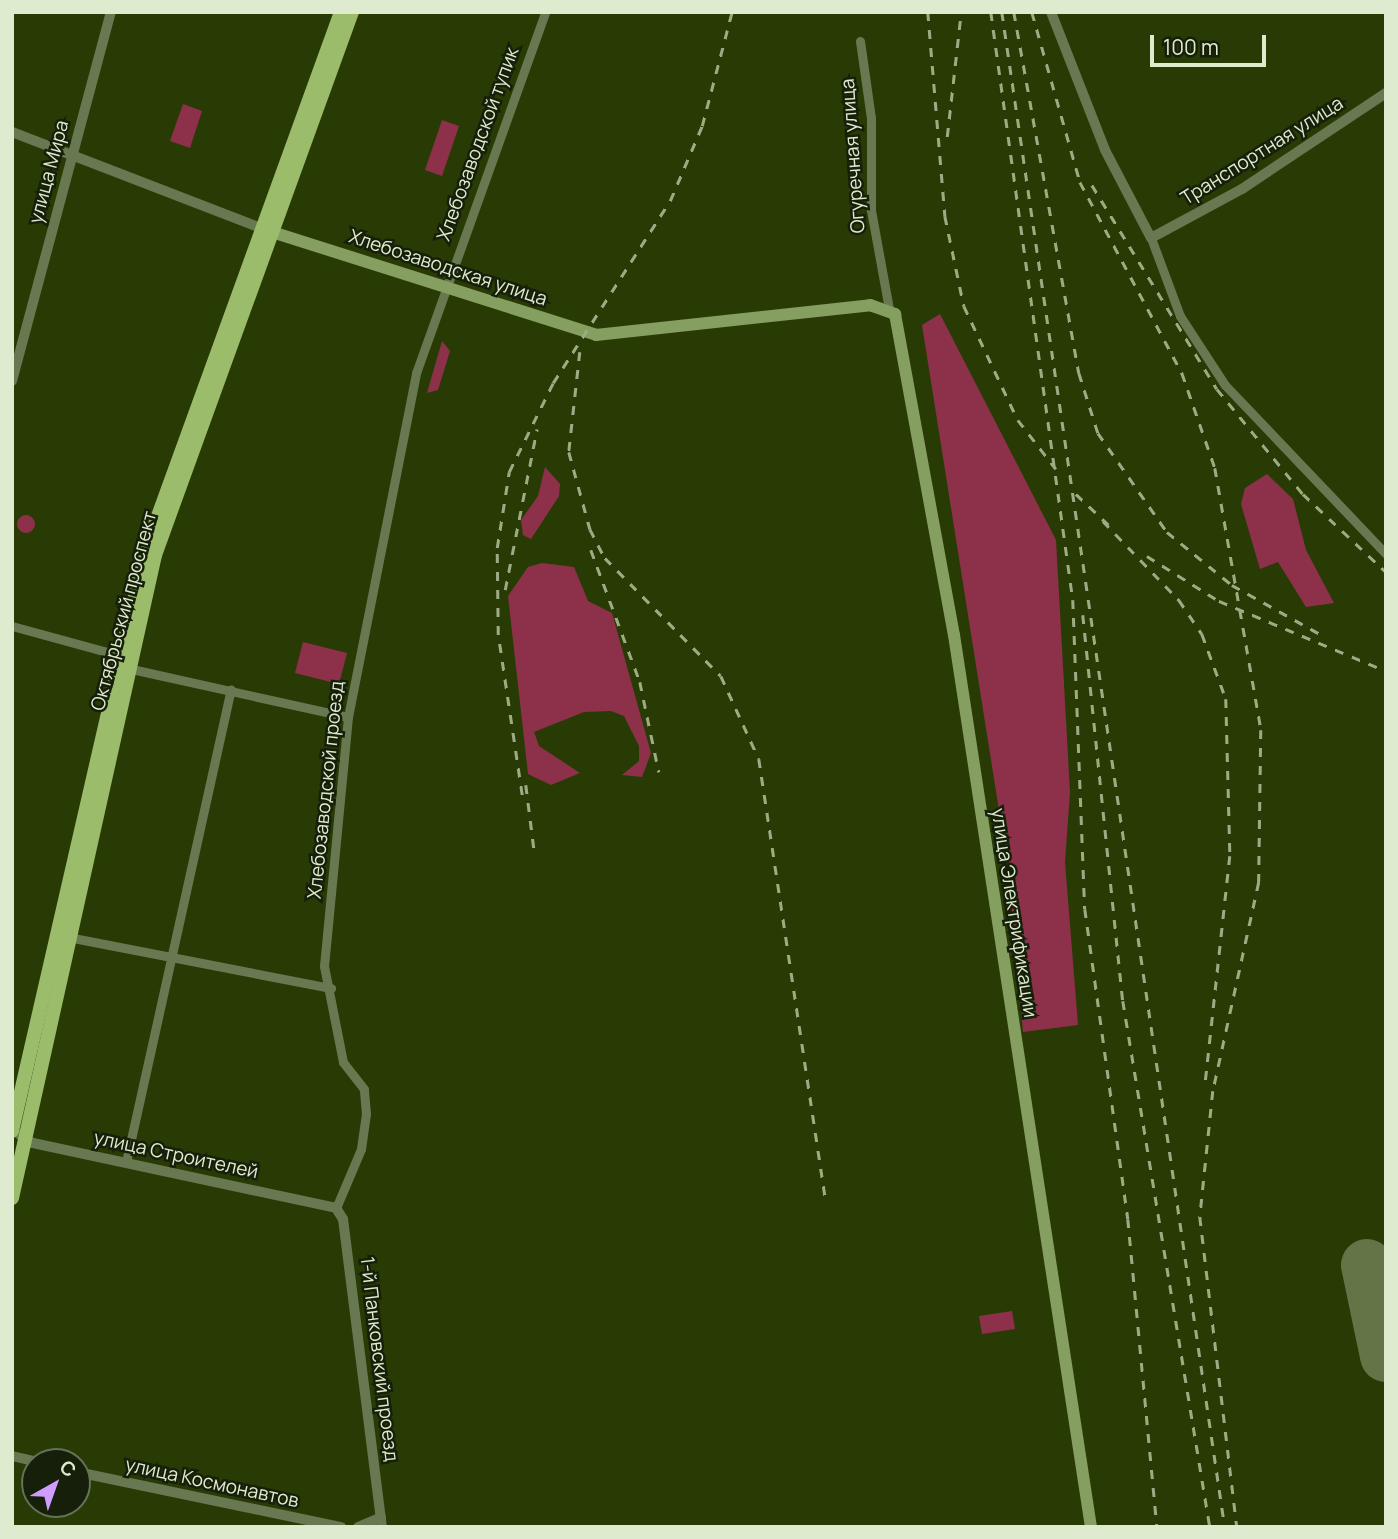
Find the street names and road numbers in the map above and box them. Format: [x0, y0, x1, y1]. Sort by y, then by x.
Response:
street label: Хлебозаводской тупик [432, 44, 524, 244]
street label: Огуречная улица [836, 78, 870, 234]
street label: Транспортная улица [1177, 92, 1347, 210]
street label: улица Мира [24, 118, 74, 226]
street label: Хлебозаводская улица [346, 225, 550, 311]
street label: Октябрьский проспект [86, 509, 162, 713]
street label: Хлебозаводской проезд [303, 680, 349, 900]
street label: улица Электрификации [986, 807, 1042, 1019]
street label: улица Строителей [92, 1126, 260, 1184]
street label: 1-й Панковский проезд [355, 1255, 403, 1463]
street label: улица Космонавтов [123, 1453, 301, 1513]

